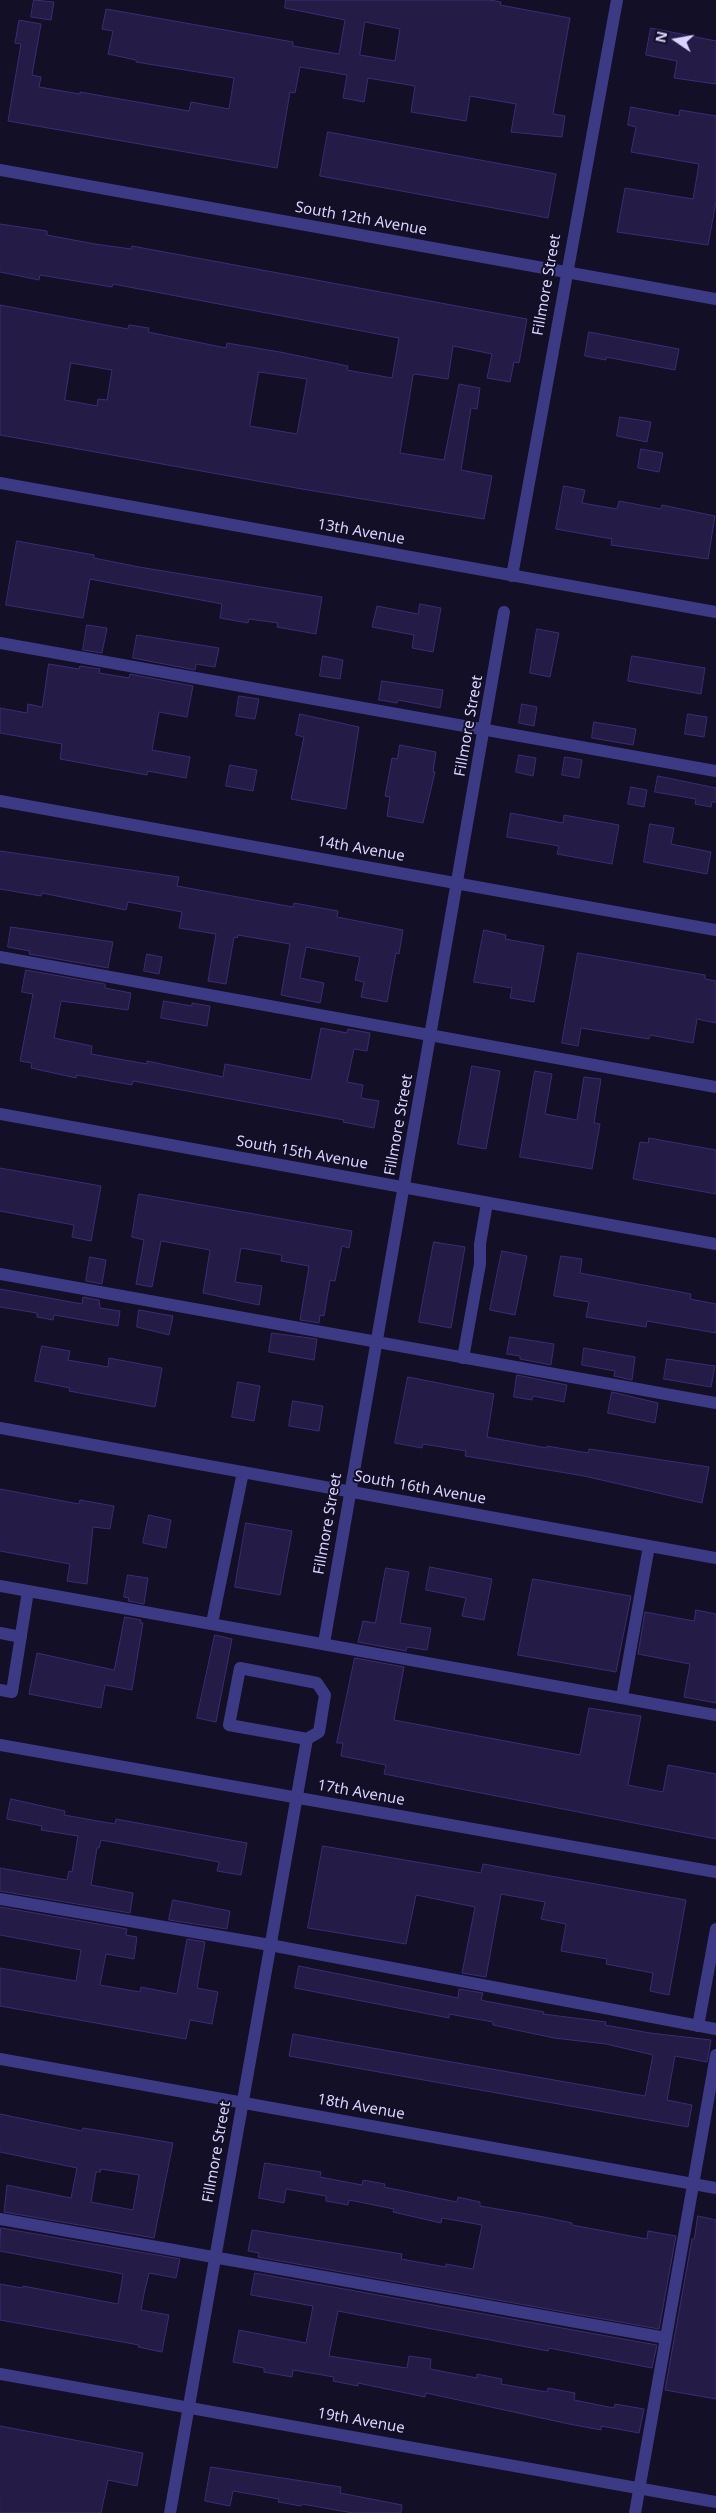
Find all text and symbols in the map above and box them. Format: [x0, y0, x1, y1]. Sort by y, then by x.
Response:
north arrow [651, 15, 701, 65]
text: N [650, 29, 671, 44]
street label: South 12th Avenue [294, 199, 428, 239]
street label: Fillmore Street [529, 233, 565, 337]
street label: 13th Avenue [316, 515, 406, 549]
street label: Fillmore Street [451, 674, 487, 778]
street label: 14th Avenue [316, 832, 406, 866]
street label: Fillmore Street [381, 1073, 417, 1177]
street label: South 15th Avenue [235, 1133, 369, 1173]
street label: South 16th Avenue [353, 1468, 487, 1508]
street label: Fillmore Street [310, 1472, 346, 1576]
street label: 17th Avenue [316, 1776, 406, 1810]
street label: 18th Avenue [316, 2090, 406, 2124]
street label: Fillmore Street [199, 2100, 235, 2204]
street label: 19th Avenue [316, 2404, 406, 2438]

